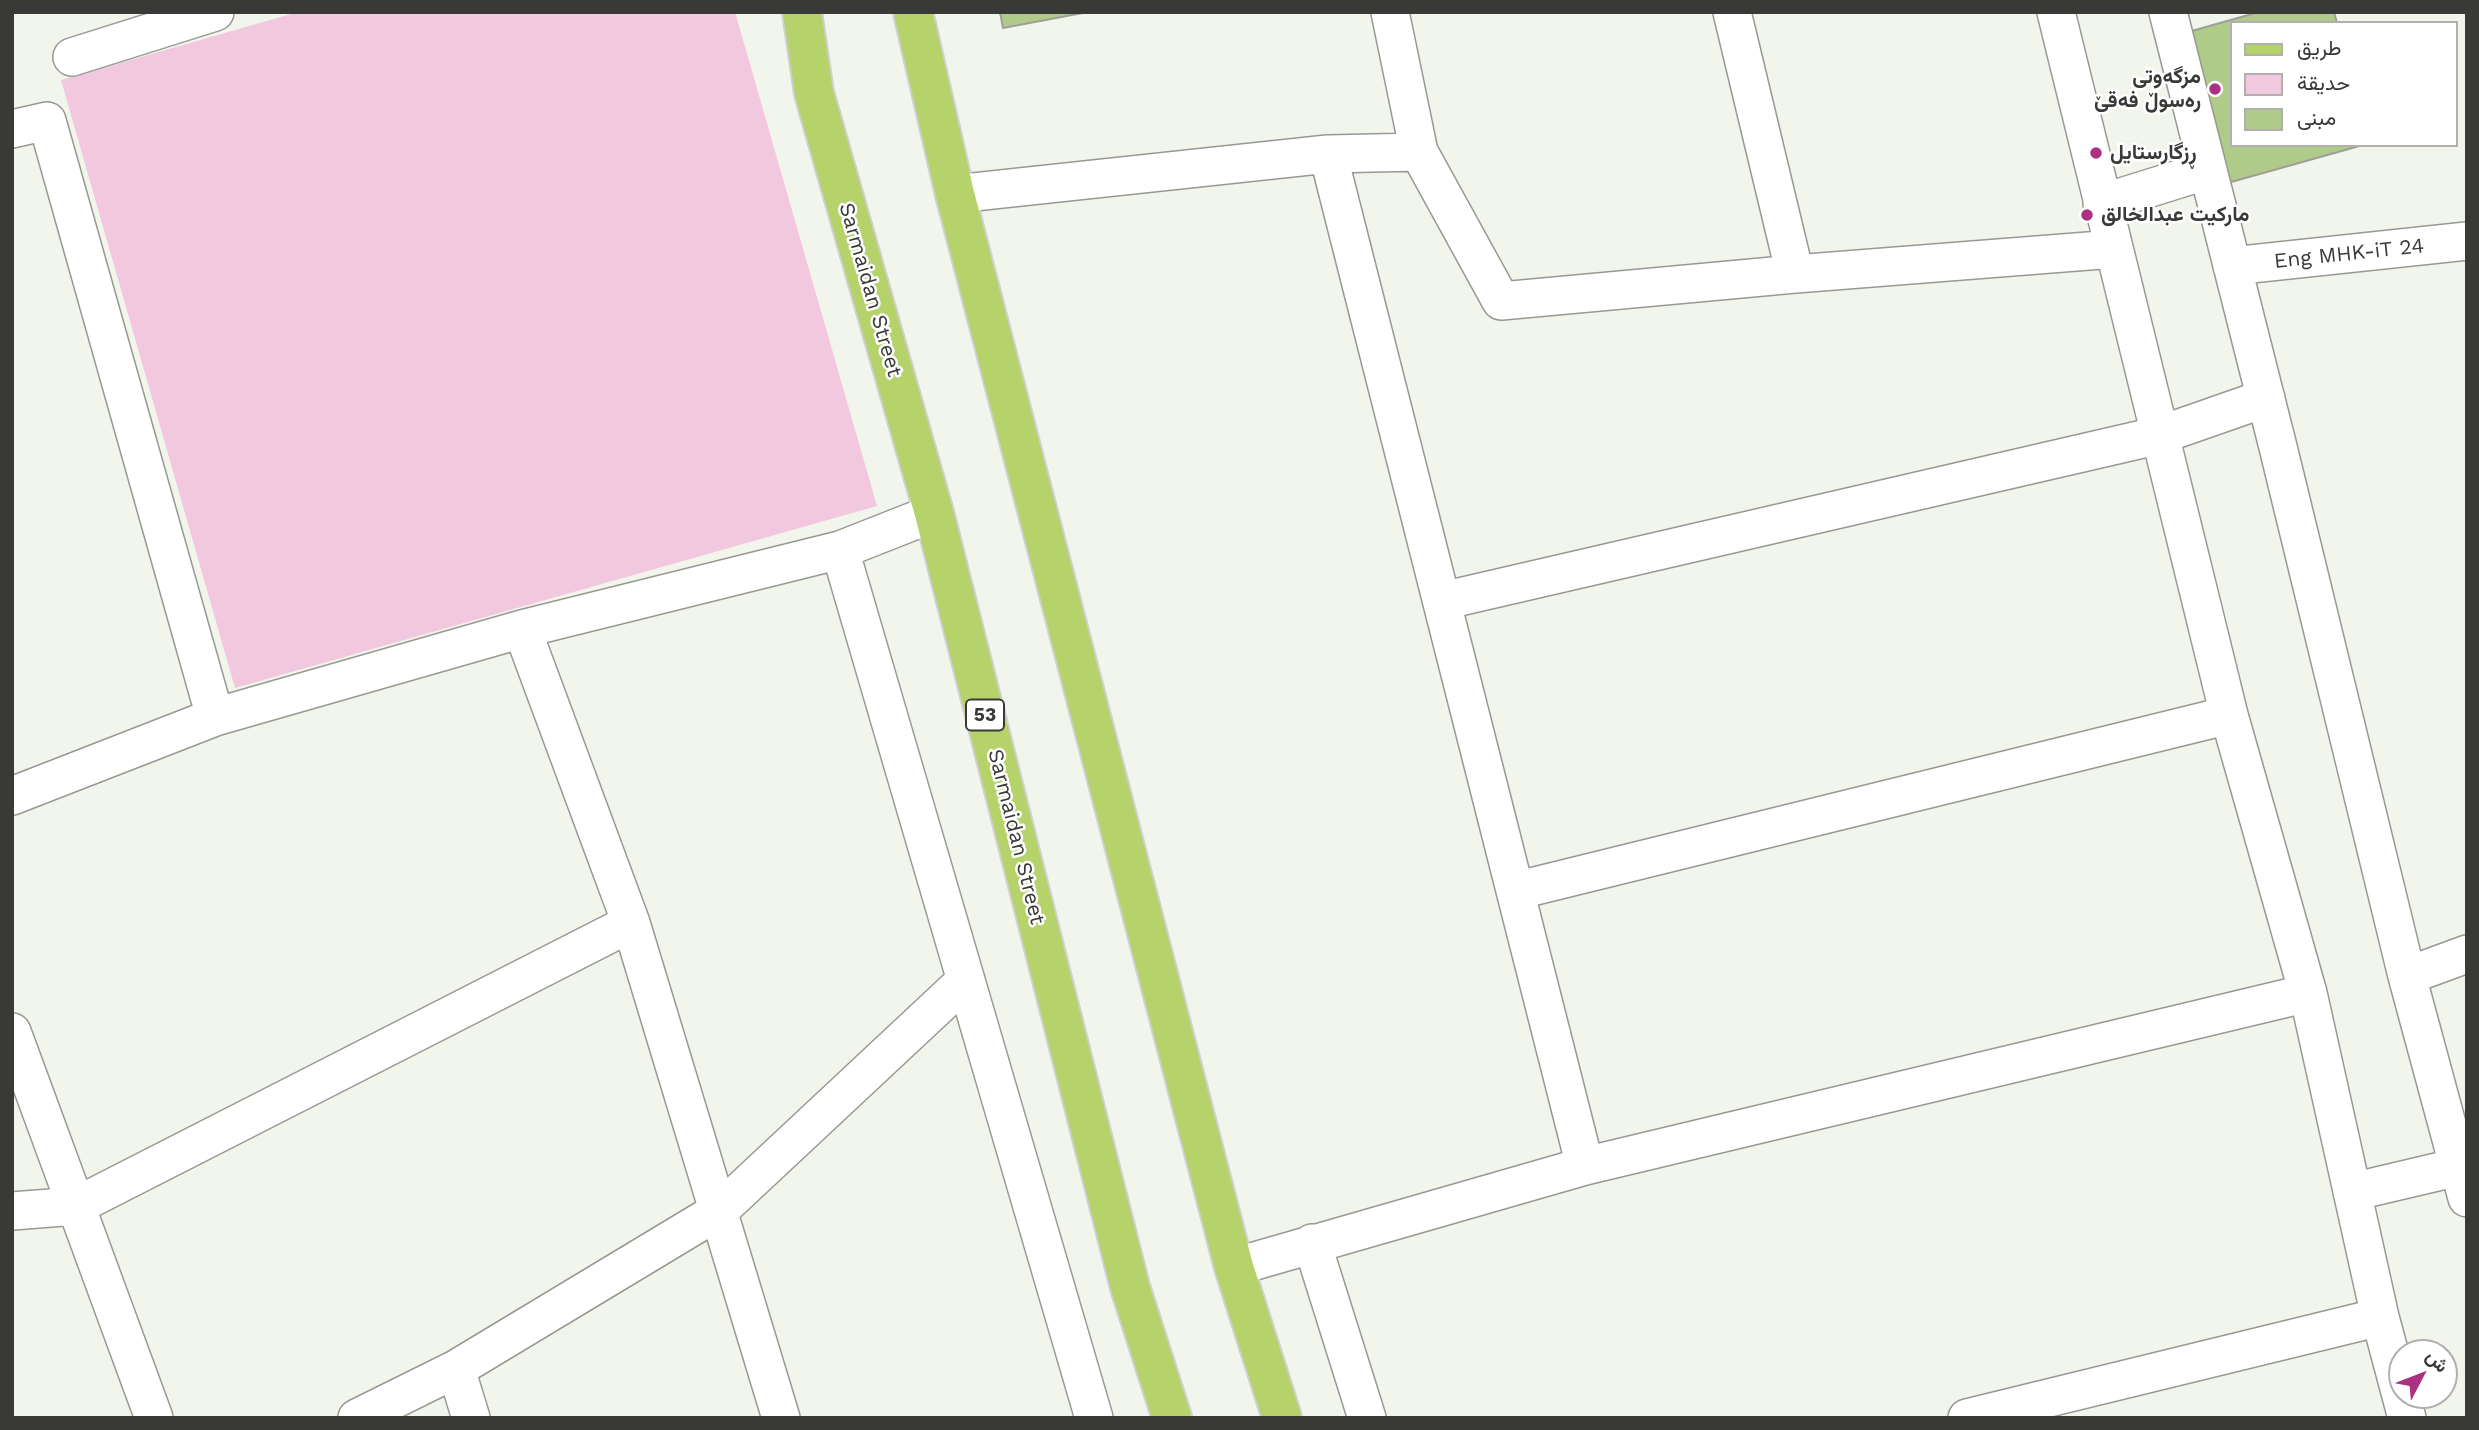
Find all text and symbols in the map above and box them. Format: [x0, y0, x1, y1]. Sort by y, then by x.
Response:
legend [2230, 21, 2458, 147]
text: طريق [2297, 35, 2342, 60]
place label: مزگەوتی رەسوڵ فەقێ [2094, 64, 2201, 114]
text: حديقة [2297, 70, 2350, 95]
marker: مزگەوتی رەسوڵ فەقێ [2207, 81, 2223, 97]
text: مبنى [2297, 105, 2336, 130]
place label: ڕزگارستایل [2110, 140, 2197, 166]
marker: ڕزگارستایل [2088, 145, 2104, 161]
street label: Sarmaidan Street [833, 200, 907, 380]
place label: ماركیت عبدالخالق [2101, 202, 2249, 228]
marker: ماركیت عبدالخالق [2079, 207, 2095, 223]
street label: Eng MHK-iT 24 [2273, 234, 2425, 274]
road number: 53 [966, 700, 1004, 730]
street label: Sarmaidan Street [982, 747, 1050, 927]
north arrow [2388, 1339, 2458, 1409]
text: ش [2421, 1345, 2454, 1377]

